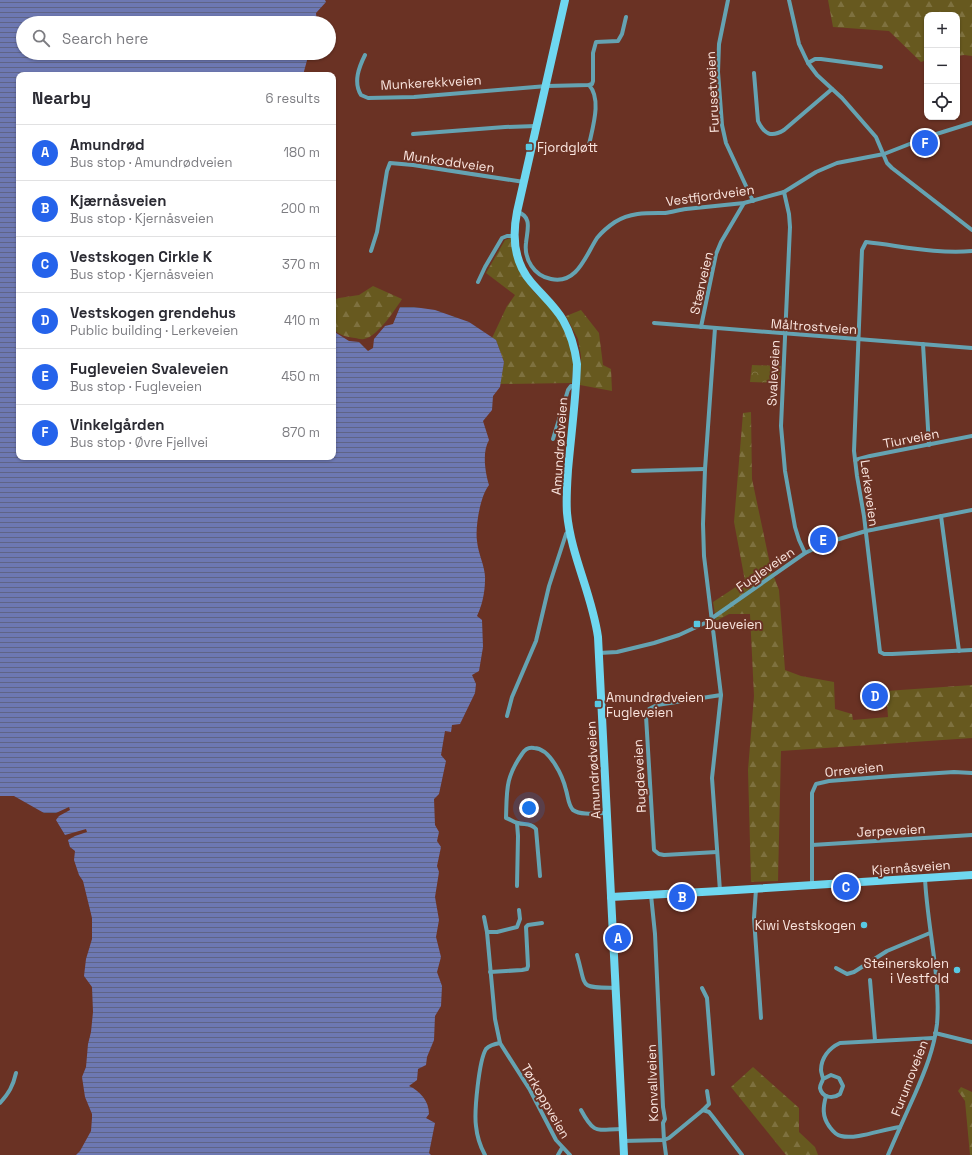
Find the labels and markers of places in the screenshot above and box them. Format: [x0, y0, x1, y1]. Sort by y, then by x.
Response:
pin: F [912, 128, 938, 158]
place label: Fjordgløtt [537, 139, 598, 156]
marker: Fjordgløtt [524, 142, 534, 152]
pin: E [810, 525, 836, 555]
place label: Dueveien [705, 616, 762, 633]
marker: Dueveien [692, 619, 702, 629]
pin: D [862, 681, 888, 711]
place label: Amundrødveien Fugleveien [606, 689, 704, 721]
marker: Amundrødveien Fugleveien [593, 699, 603, 709]
pin: C [833, 872, 859, 902]
pin: B [669, 882, 695, 912]
place label: Kiwi Vestskogen [755, 917, 856, 934]
marker: Kiwi Vestskogen [859, 920, 869, 930]
pin: A [605, 923, 631, 953]
place label: Steinerskolen i Vestfold [864, 955, 949, 987]
marker: Steinerskolen i Vestfold [952, 965, 962, 975]

